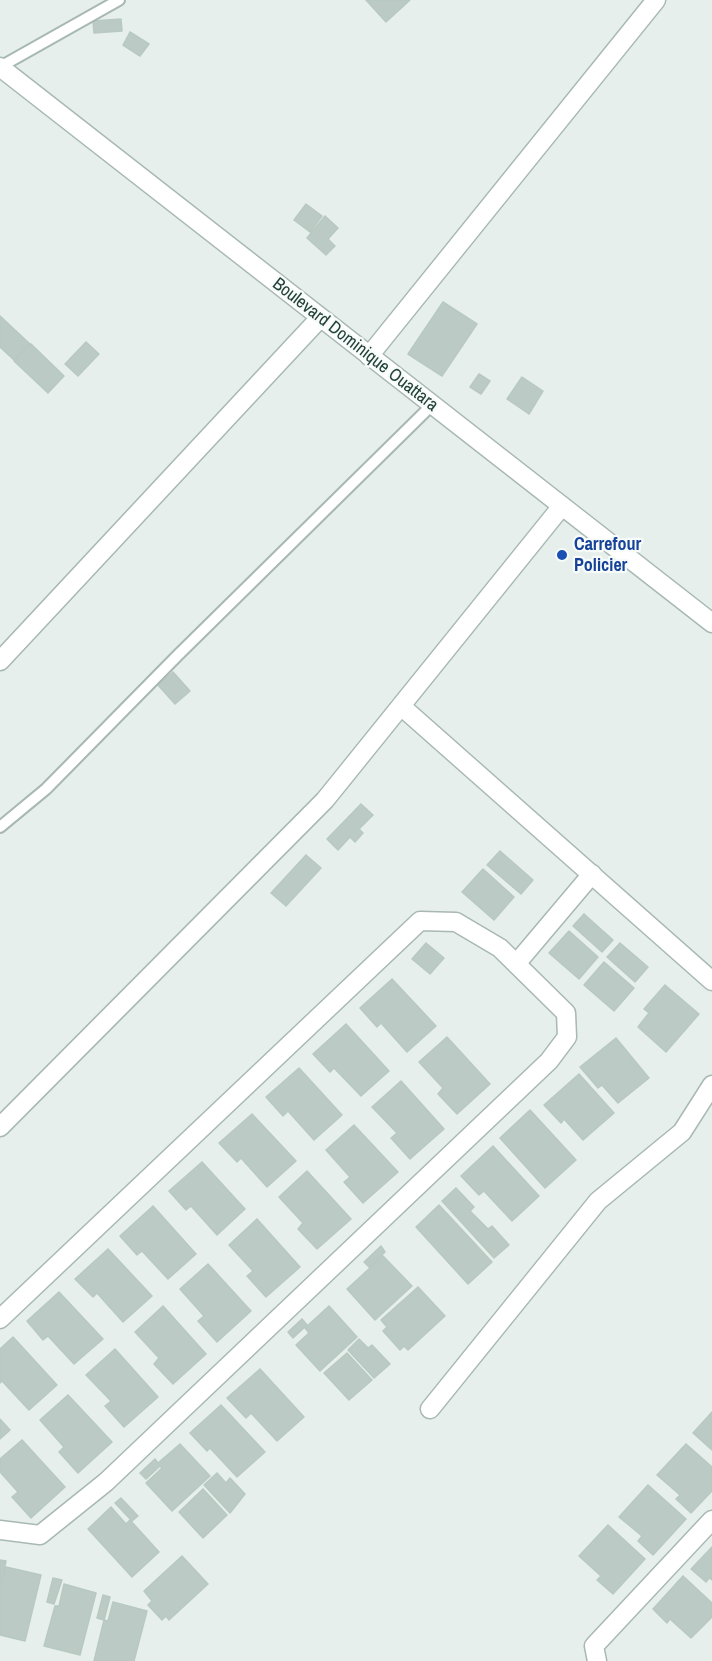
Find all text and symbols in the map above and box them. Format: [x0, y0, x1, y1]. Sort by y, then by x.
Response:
street label: Boulevard Dominique Ouattara [268, 274, 442, 416]
place label: Carrefour Policier [574, 534, 641, 576]
marker: Carrefour Policier [555, 548, 569, 562]

